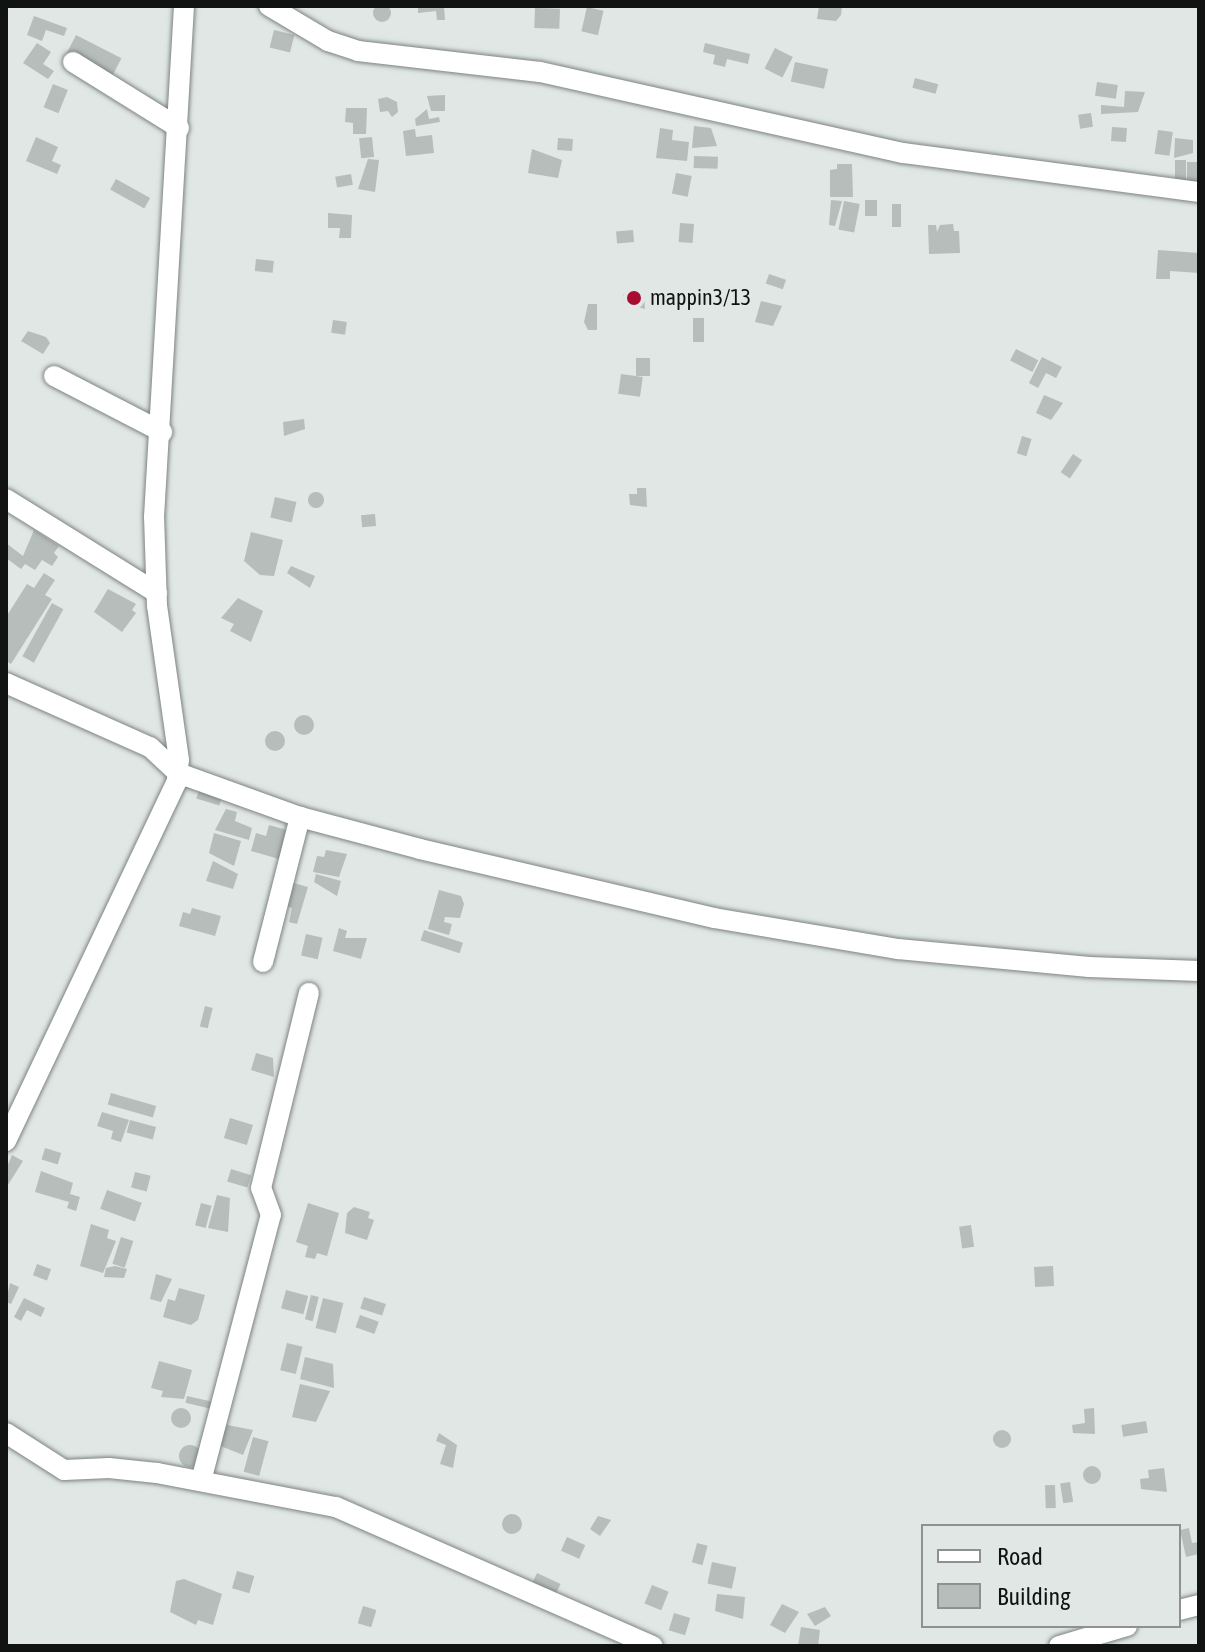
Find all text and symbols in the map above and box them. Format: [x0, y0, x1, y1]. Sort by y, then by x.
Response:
place label: mappin3/13 [650, 285, 751, 311]
marker: mappin3/13 [625, 289, 643, 307]
legend [921, 1524, 1181, 1628]
text: Road [997, 1543, 1043, 1570]
text: Building [997, 1583, 1070, 1610]

